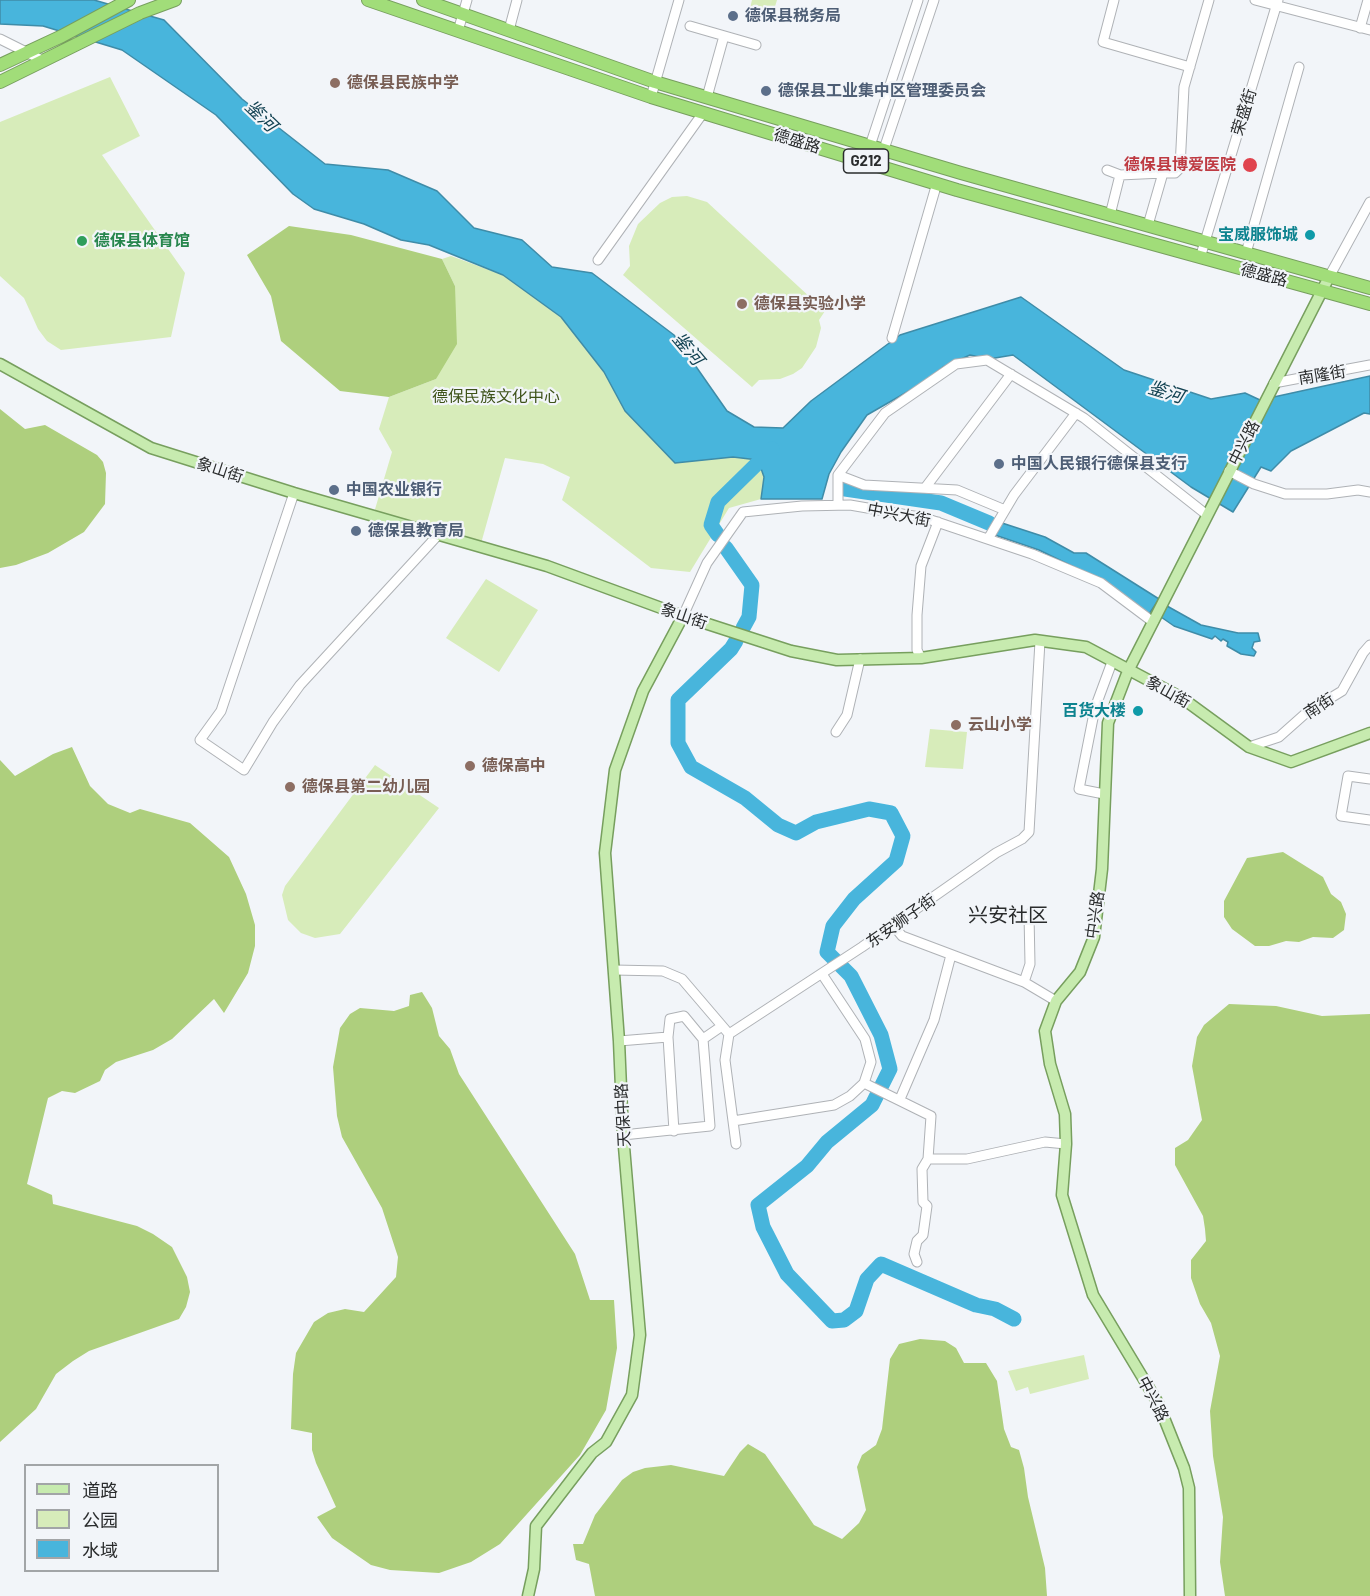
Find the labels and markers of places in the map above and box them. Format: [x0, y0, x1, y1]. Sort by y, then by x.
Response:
place label: 德保县税务局 [745, 6, 841, 26]
marker: 德保县税务局 [726, 9, 740, 23]
place label: 德保县民族中学 [347, 73, 459, 93]
marker: 德保县民族中学 [328, 76, 342, 90]
place label: 德保县工业集中区管理委员会 [778, 81, 986, 101]
marker: 德保县工业集中区管理委员会 [759, 84, 773, 98]
place label: 德保县博爱医院 [1124, 155, 1236, 175]
marker: 德保县博爱医院 [1241, 156, 1259, 174]
place label: 宝威服饰城 [1218, 225, 1298, 245]
marker: 宝威服饰城 [1303, 228, 1317, 242]
place label: 德保县体育馆 [94, 231, 190, 251]
marker: 德保县体育馆 [75, 234, 89, 248]
place label: 德保县实验小学 [754, 294, 866, 314]
marker: 德保县实验小学 [735, 297, 749, 311]
place label: 中国人民银行德保县支行 [1011, 454, 1187, 474]
marker: 中国人民银行德保县支行 [992, 457, 1006, 471]
place label: 中国农业银行 [346, 480, 442, 500]
marker: 中国农业银行 [327, 483, 341, 497]
place label: 德保县教育局 [368, 521, 464, 541]
marker: 德保县教育局 [349, 524, 363, 538]
place label: 百货大楼 [1062, 701, 1126, 721]
marker: 百货大楼 [1131, 704, 1145, 718]
place label: 云山小学 [968, 715, 1032, 735]
marker: 云山小学 [949, 718, 963, 732]
place label: 德保高中 [482, 756, 546, 776]
marker: 德保高中 [463, 759, 477, 773]
place label: 德保县第二幼儿园 [302, 777, 430, 797]
marker: 德保县第二幼儿园 [283, 780, 297, 794]

